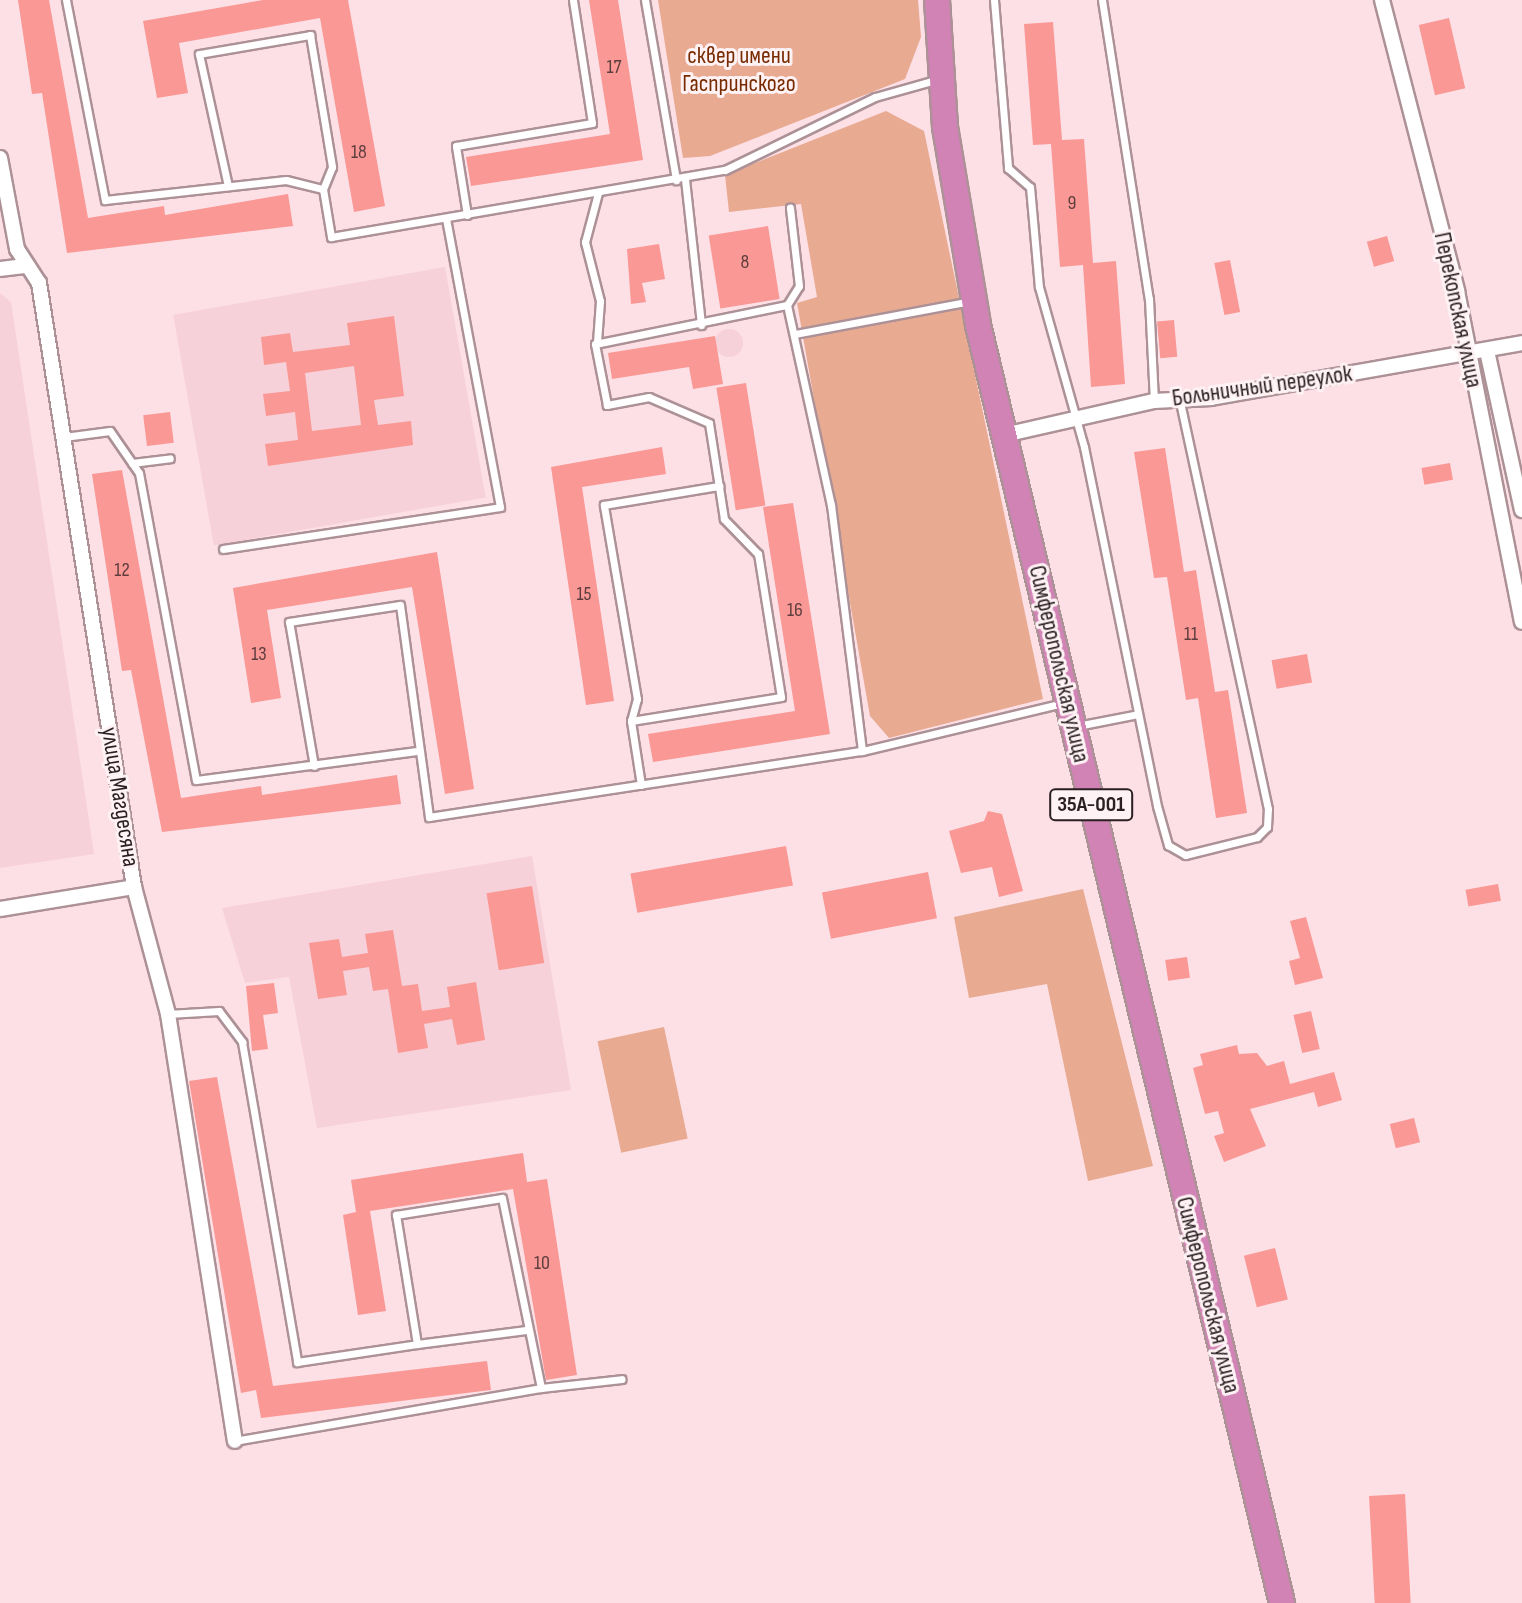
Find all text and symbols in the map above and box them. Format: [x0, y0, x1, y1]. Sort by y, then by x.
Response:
park label: сквер имени Гаспринского [682, 42, 796, 98]
house number: 17 [607, 55, 621, 79]
house number: 18 [351, 140, 367, 164]
house number: 9 [1068, 191, 1076, 215]
street label: Перекопская улица [1427, 230, 1489, 390]
house number: 8 [741, 250, 749, 274]
street label: Больничный переулок [1170, 359, 1354, 413]
house number: 12 [114, 558, 130, 582]
street label: Симферопольская улица [1022, 563, 1096, 765]
house number: 15 [576, 582, 592, 606]
house number: 16 [787, 598, 803, 622]
house number: 11 [1184, 622, 1198, 646]
house number: 13 [251, 642, 267, 666]
street label: улица Магдесяна [95, 725, 145, 869]
road number: 35А-001 [1049, 787, 1133, 823]
street label: Симферопольская улица [1170, 1194, 1246, 1396]
house number: 10 [534, 1251, 550, 1275]

